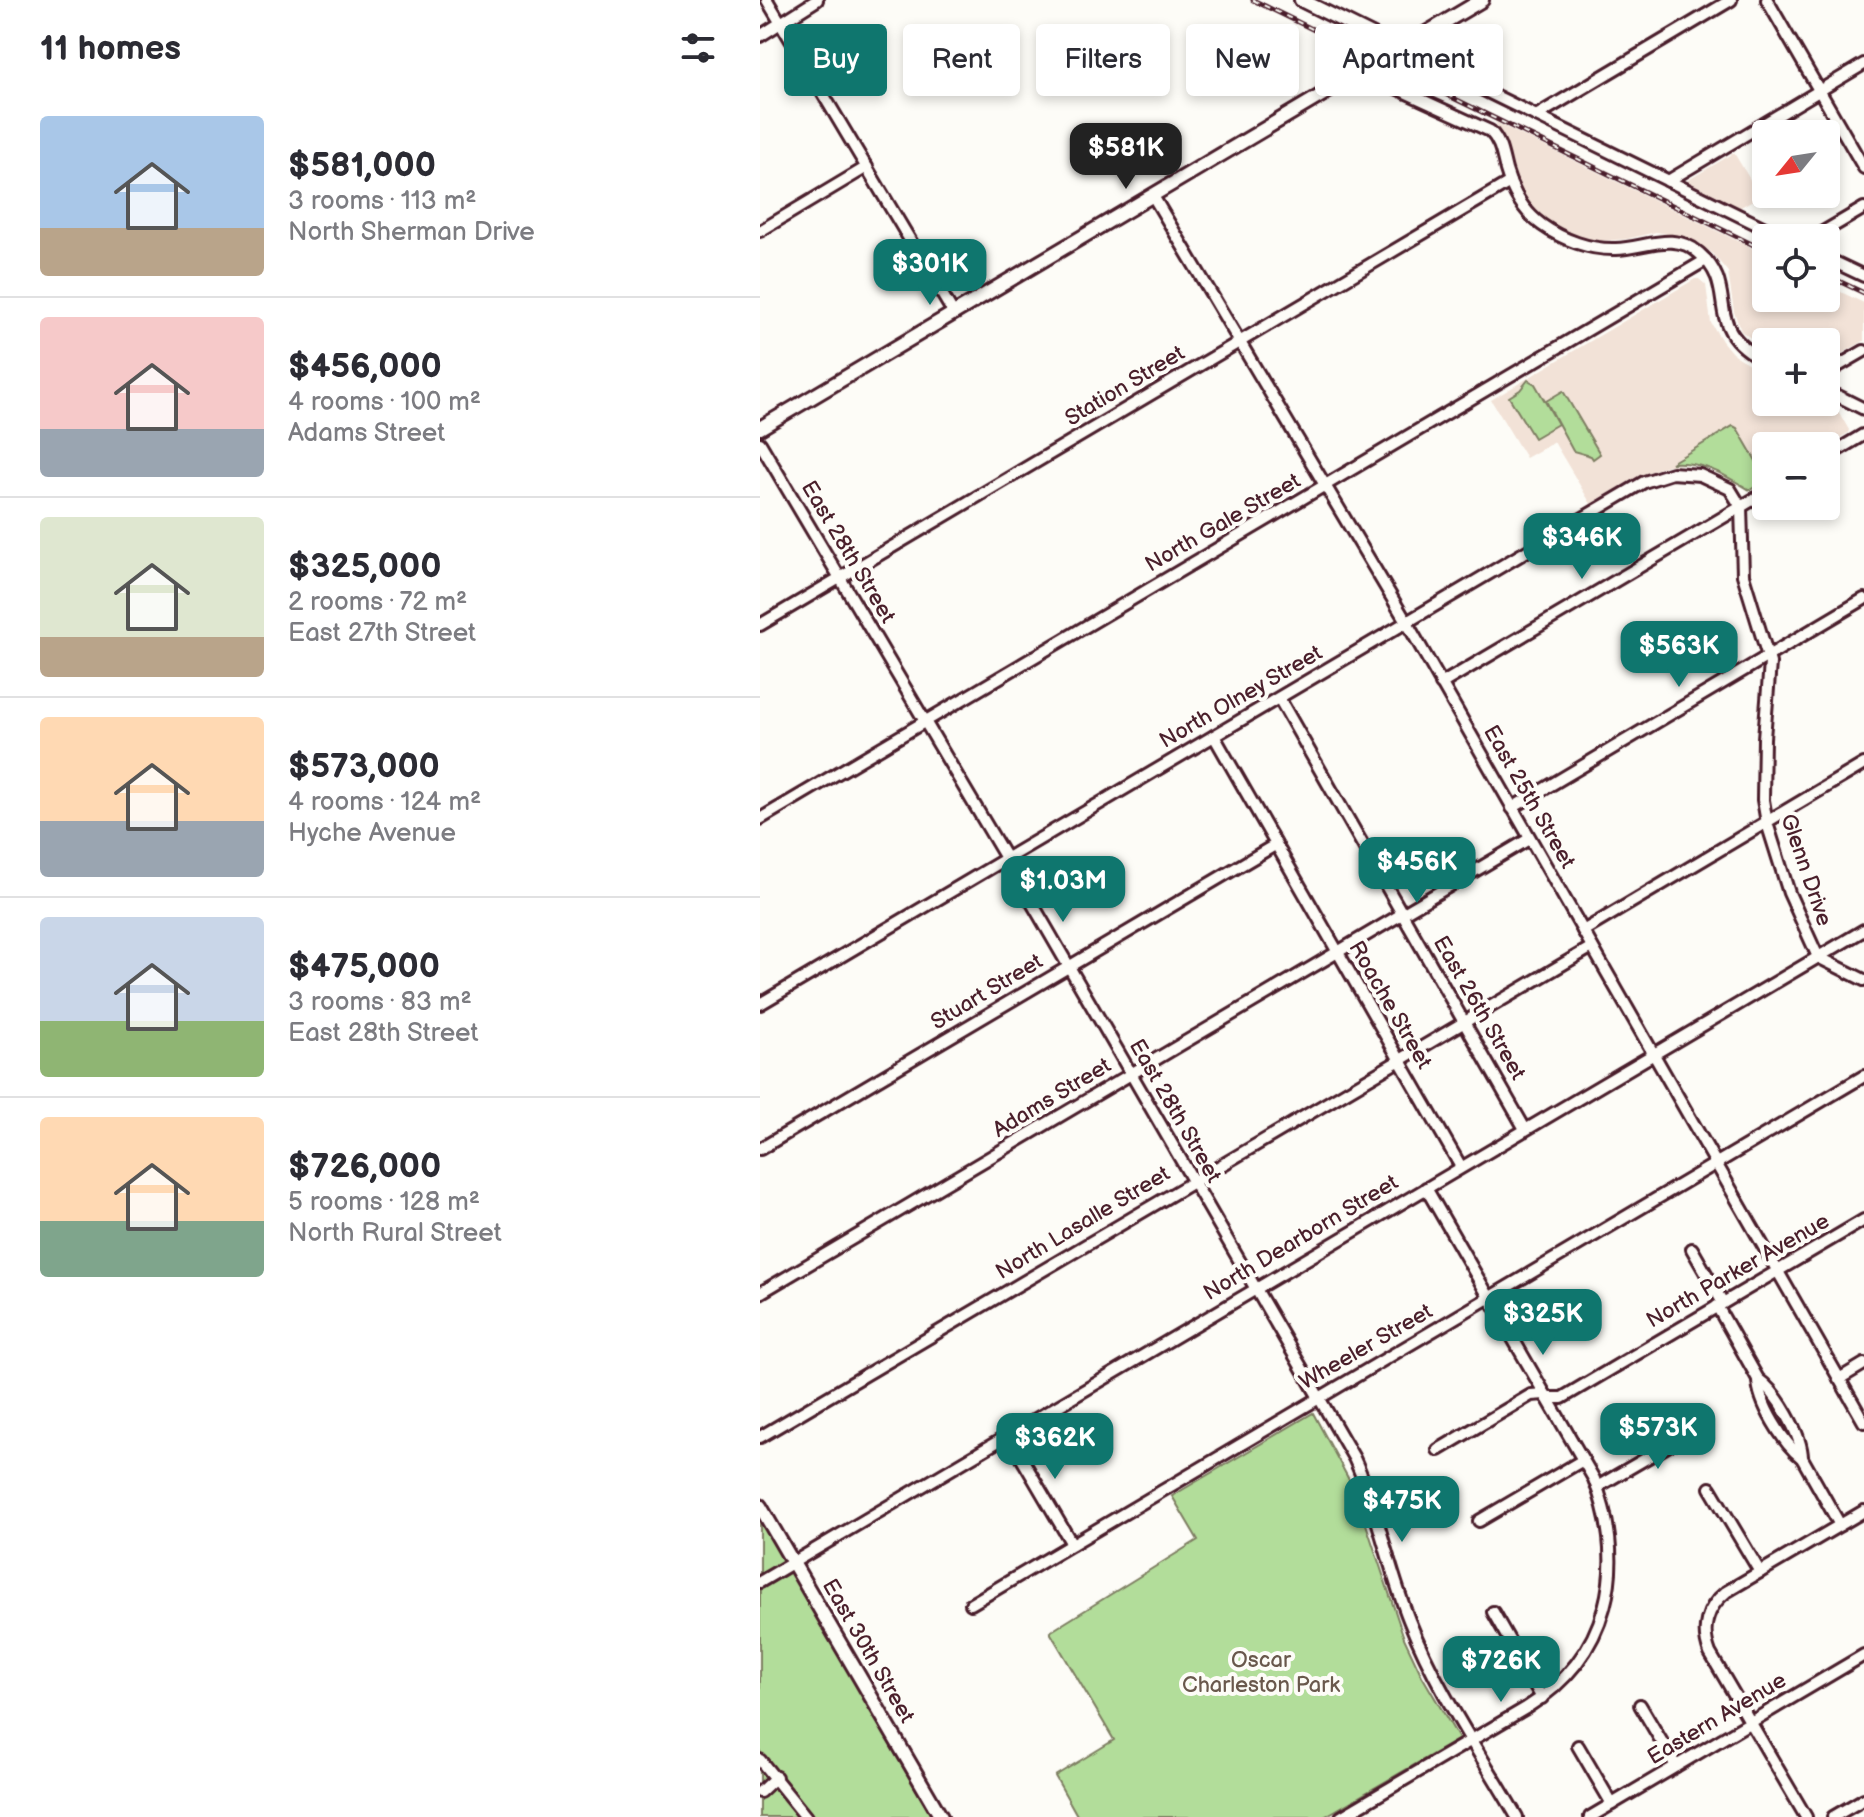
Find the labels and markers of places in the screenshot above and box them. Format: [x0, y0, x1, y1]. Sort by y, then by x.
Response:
pin: $581K [1070, 123, 1182, 191]
pin: $301K [874, 239, 986, 307]
pin: $346K [1526, 513, 1638, 581]
pin: $563K [1623, 621, 1735, 689]
pin: $456K [1361, 837, 1473, 905]
pin: $1.03M [998, 856, 1128, 924]
pin: $325K [1487, 1289, 1599, 1357]
pin: $573K [1602, 1403, 1714, 1471]
pin: $362K [999, 1413, 1111, 1481]
pin: $475K [1346, 1476, 1458, 1544]
pin: $726K [1445, 1636, 1557, 1704]

